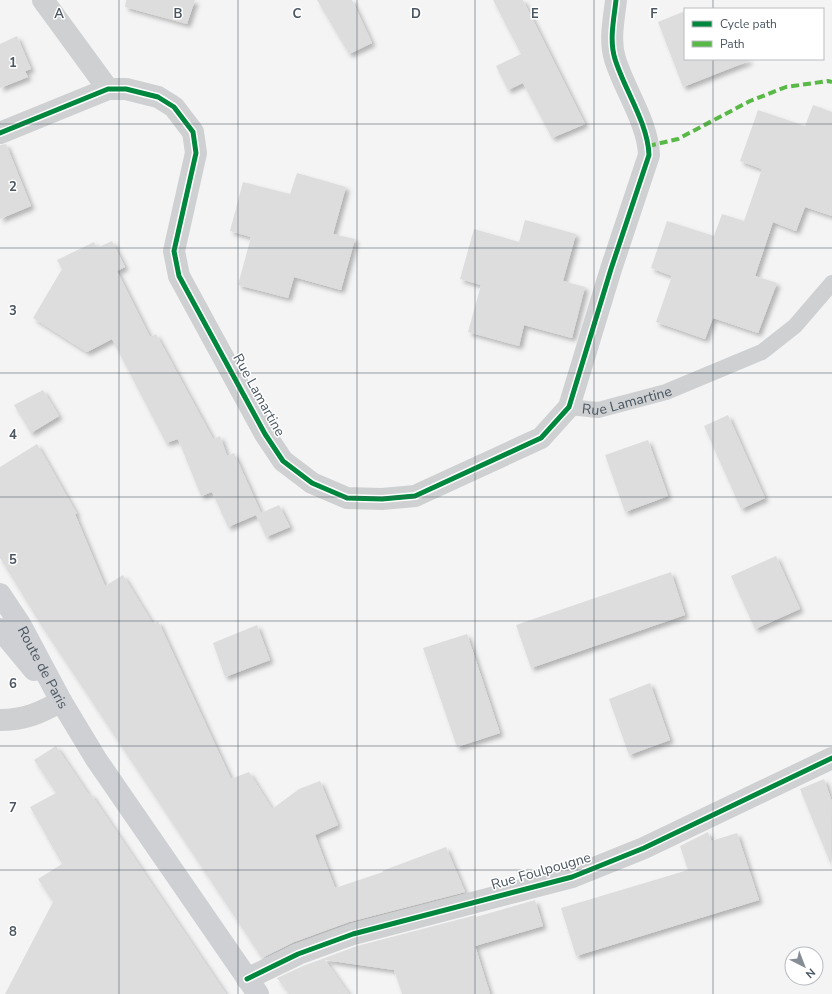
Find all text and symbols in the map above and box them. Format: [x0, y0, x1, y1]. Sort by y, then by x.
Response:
text: A [54, 5, 64, 23]
text: B [174, 5, 183, 23]
text: C [293, 5, 302, 23]
text: D [411, 5, 421, 23]
text: E [531, 5, 539, 23]
text: F [650, 5, 658, 23]
legend [684, 8, 824, 60]
text: Cycle path [720, 16, 777, 32]
text: Path [720, 36, 745, 52]
text: 1 [9, 54, 17, 72]
text: 2 [9, 178, 17, 196]
text: 3 [9, 302, 17, 320]
street label: Rue Lamartine [228, 350, 290, 440]
street label: Rue Lamartine [581, 381, 675, 420]
text: 4 [9, 426, 17, 444]
text: 5 [9, 551, 17, 569]
street label: Route de Paris [13, 623, 73, 712]
text: 6 [9, 675, 17, 693]
text: 7 [9, 799, 17, 817]
street label: Rue Foulpougne [489, 848, 593, 894]
text: 8 [9, 923, 17, 941]
north arrow [784, 946, 824, 986]
text: N [802, 965, 818, 981]

